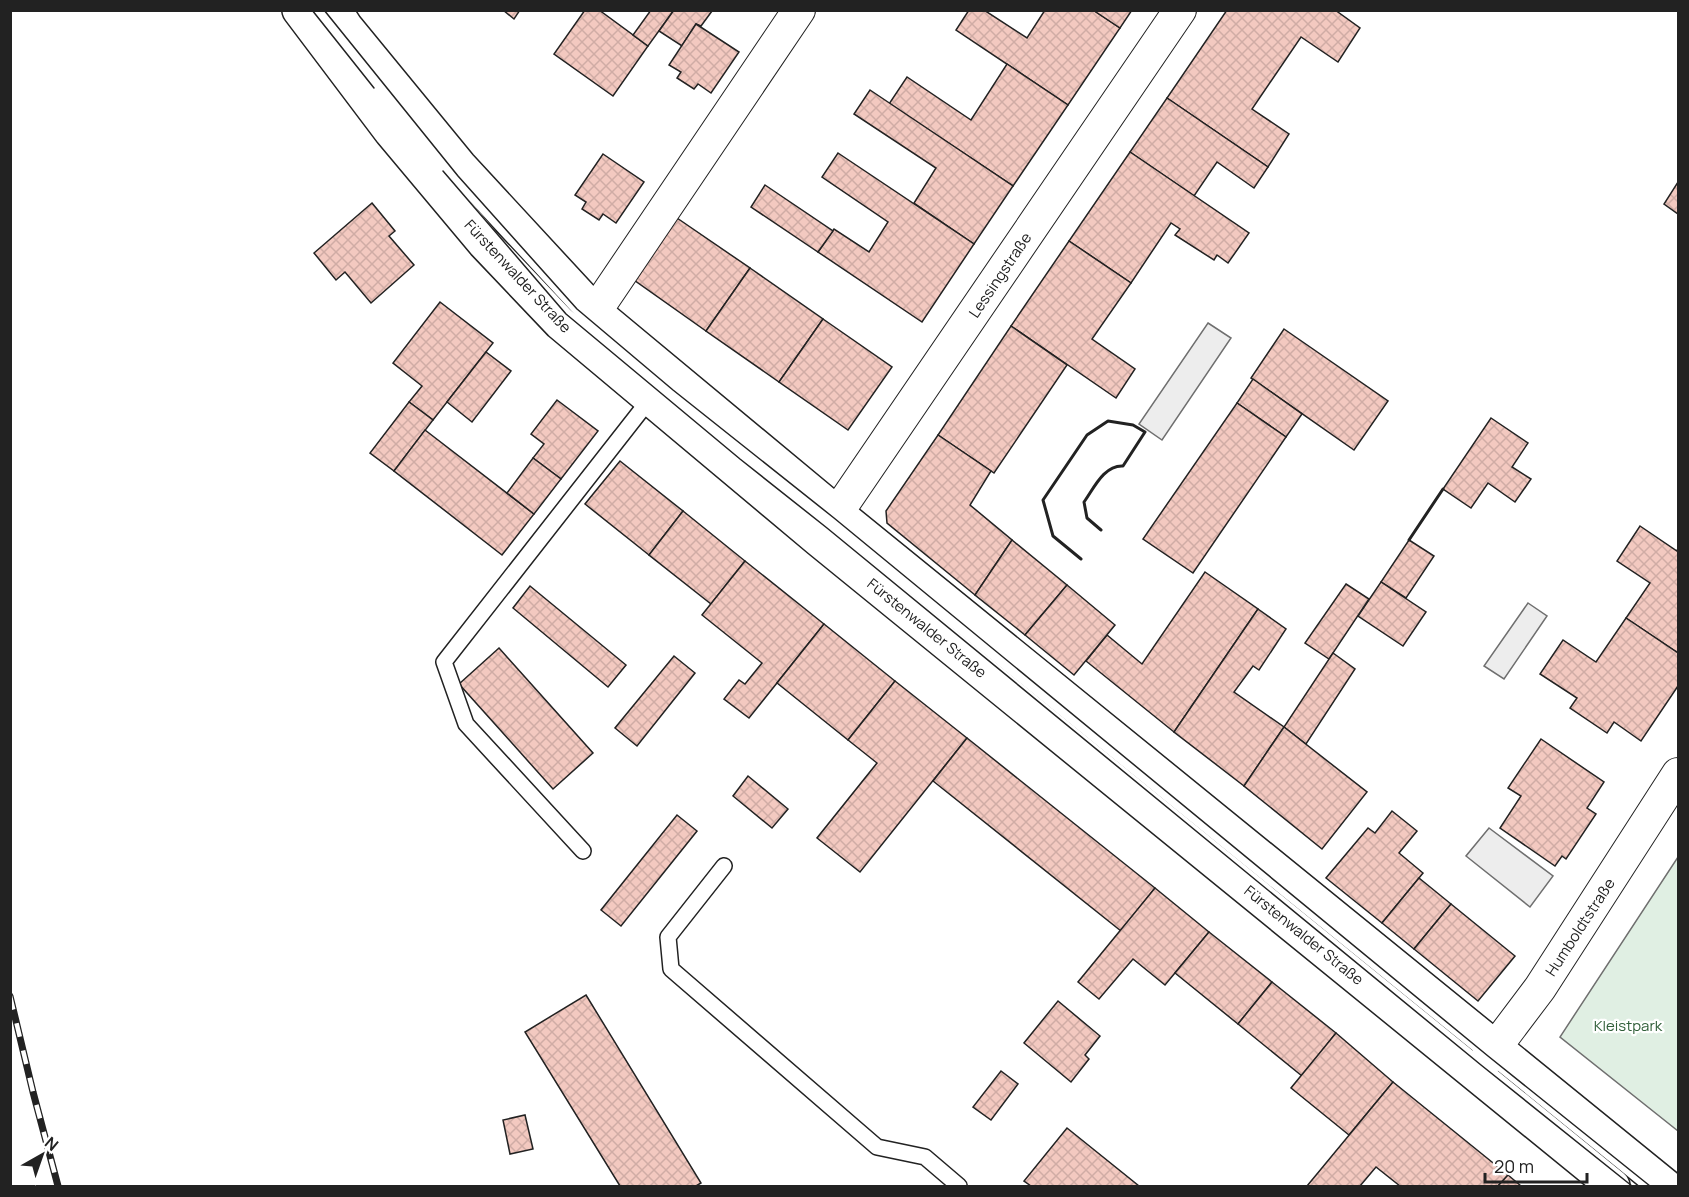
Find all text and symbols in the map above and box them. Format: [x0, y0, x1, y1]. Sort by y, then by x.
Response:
street label: Fürstenwalder Straße [460, 215, 576, 337]
street label: Lessingstraße [964, 228, 1036, 322]
street label: Fürstenwalder Straße [863, 573, 991, 683]
street label: Humboldtstraße [1540, 874, 1620, 980]
street label: Fürstenwalder Straße [1240, 880, 1368, 990]
park label: Kleistpark [1594, 1015, 1663, 1036]
north arrow [12, 1125, 72, 1185]
text: N [40, 1131, 63, 1156]
scale bar [1485, 1146, 1587, 1184]
text: 20 m [1494, 1154, 1534, 1178]

